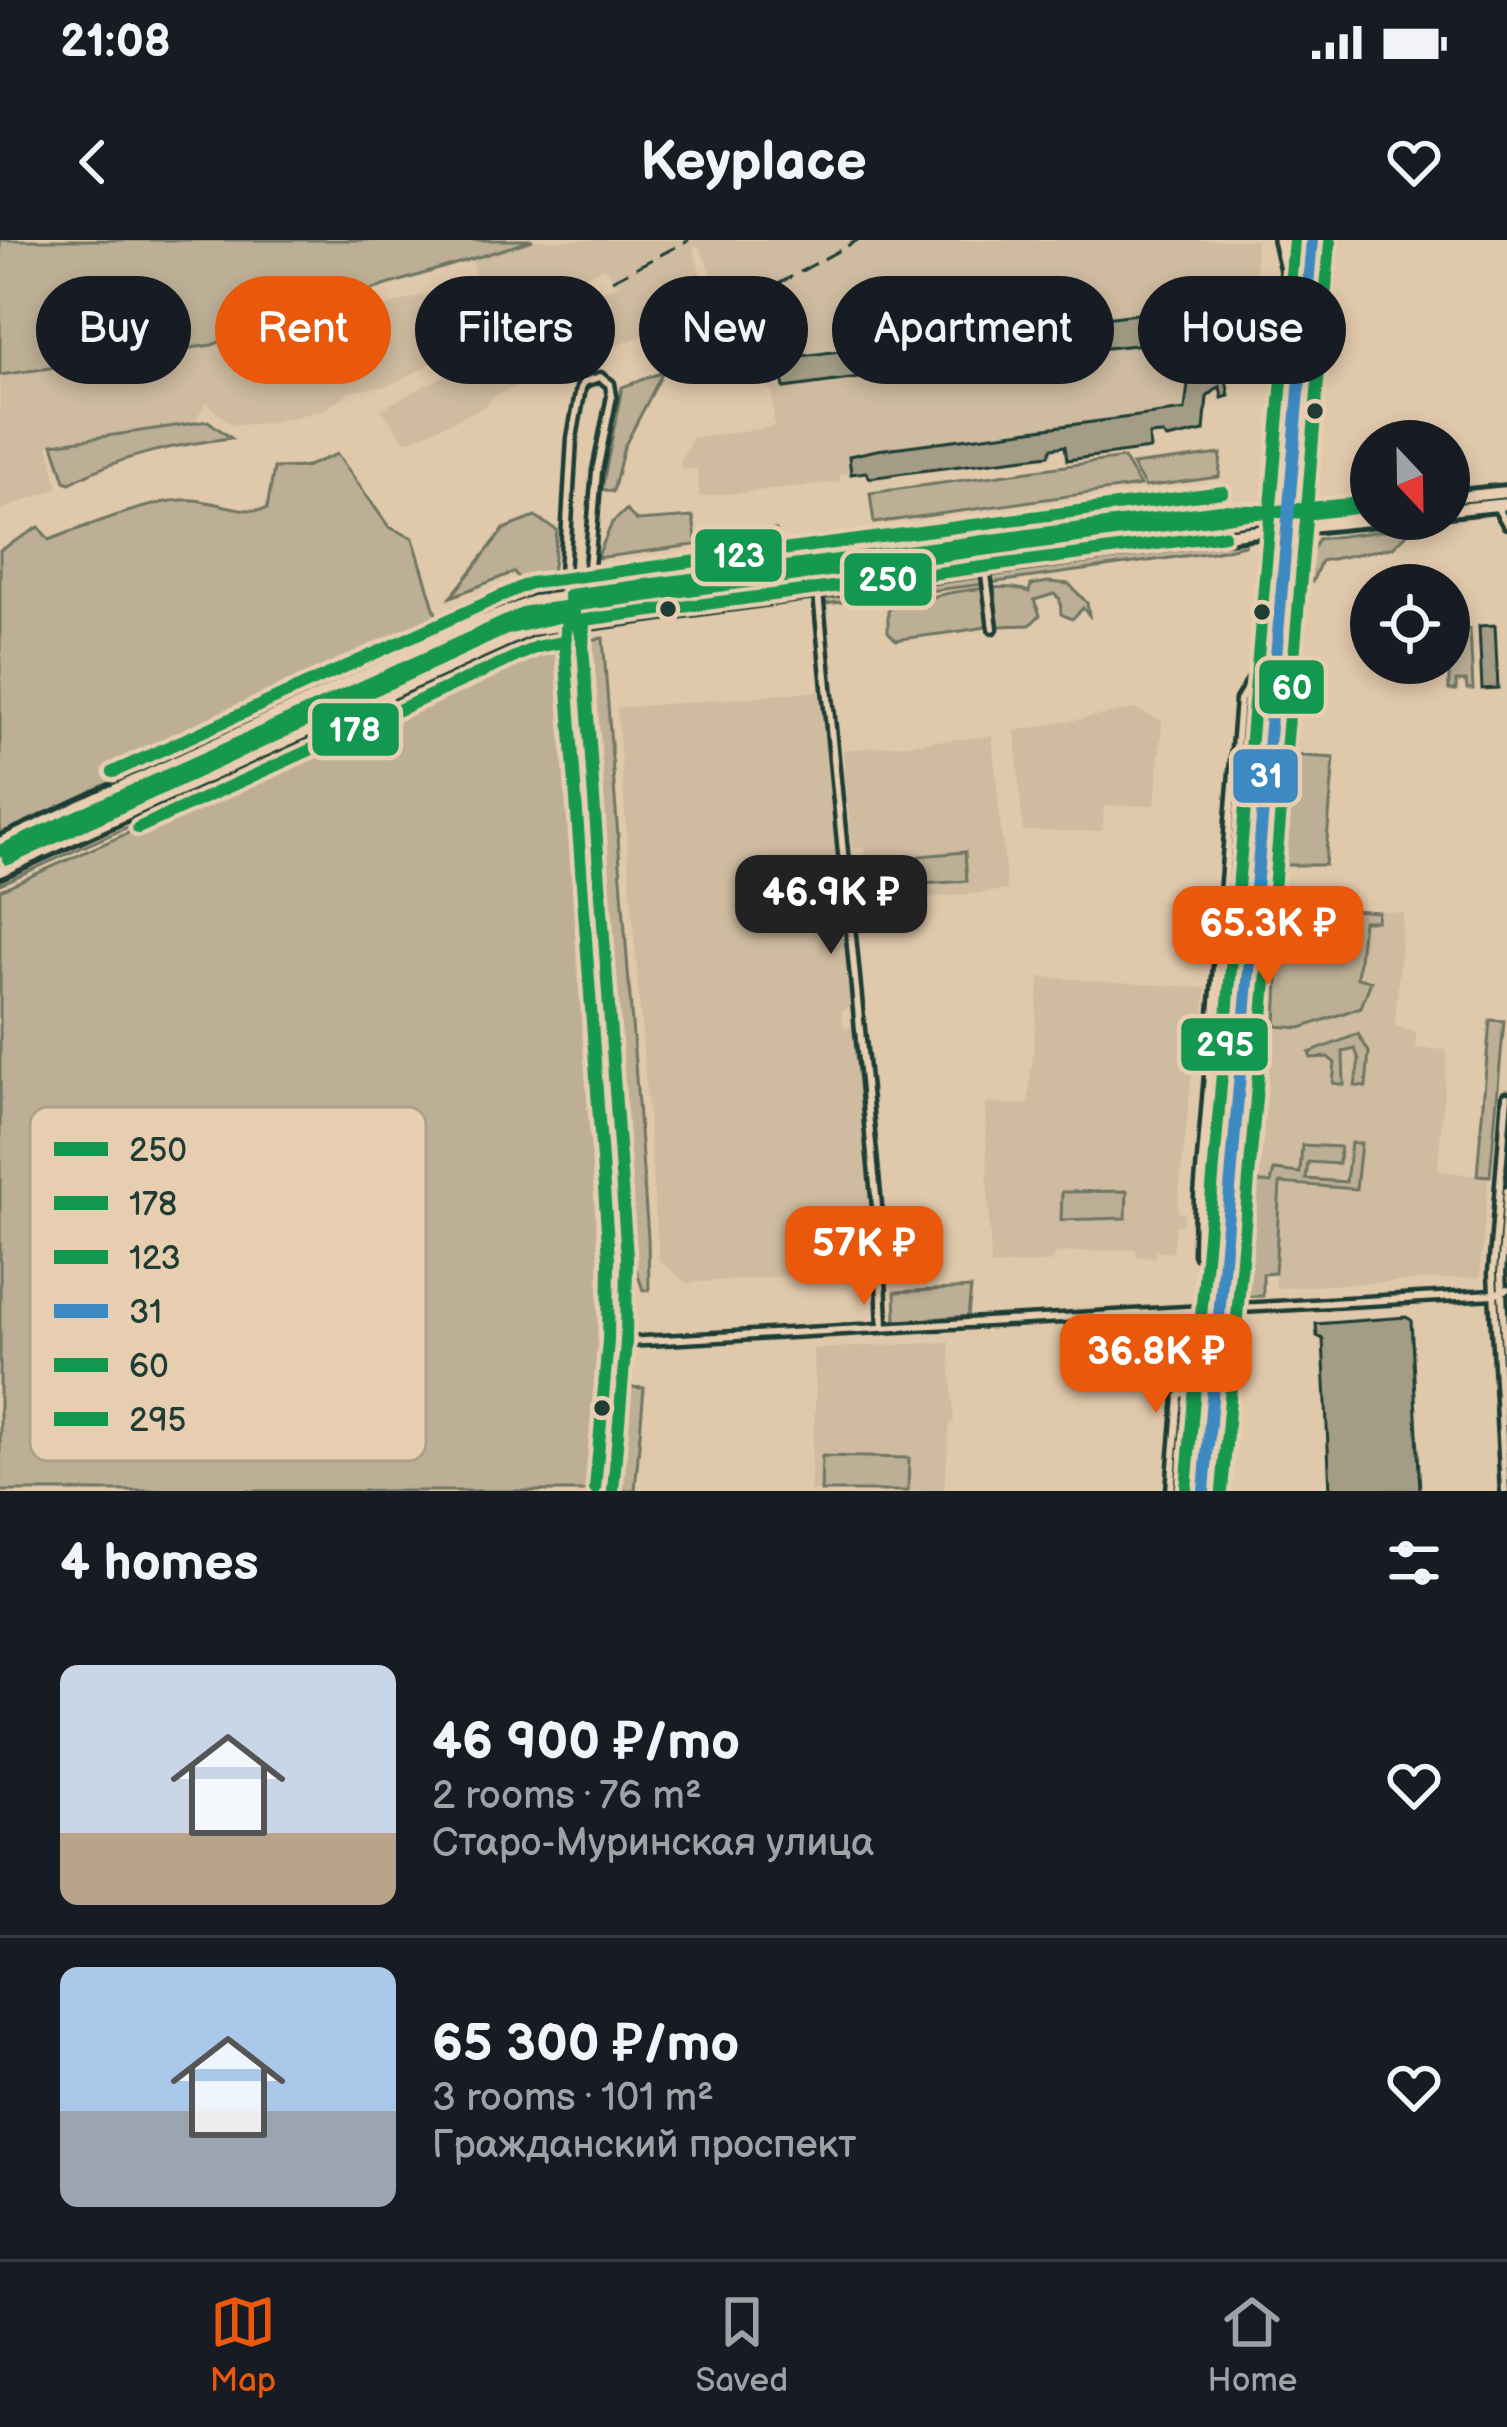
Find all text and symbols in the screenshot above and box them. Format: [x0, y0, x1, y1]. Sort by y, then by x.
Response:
text: 21:08 [60, 15, 171, 70]
icon: back [60, 129, 126, 195]
icon: heart [1381, 129, 1447, 195]
text: Keyplace [640, 130, 867, 195]
chip: Buy [36, 276, 191, 384]
chip: Rent [215, 276, 391, 384]
chip: Filters [415, 276, 615, 384]
chip: New [639, 276, 808, 384]
chip: Apartment [832, 276, 1114, 384]
chip: House [1138, 276, 1346, 384]
unlabelled marker [1304, 400, 1326, 422]
north arrow [1350, 420, 1470, 540]
map controls [1350, 420, 1470, 684]
line badge: 123 [693, 527, 784, 584]
text: 123 [713, 537, 765, 577]
line badge: 250 [842, 551, 934, 608]
text: 250 [858, 561, 918, 601]
button: locate [1350, 564, 1470, 684]
unlabelled marker [657, 598, 679, 620]
unlabelled marker [1251, 601, 1273, 623]
line badge: 60 [1257, 658, 1326, 716]
text: 60 [1272, 669, 1312, 709]
line badge: 178 [310, 701, 401, 758]
text: 178 [329, 711, 381, 751]
line badge: 31 [1231, 747, 1300, 805]
text: 31 [1249, 757, 1283, 797]
pin: 46.9K ₽ [720, 855, 942, 957]
text: 46.9K ₽ [762, 870, 900, 917]
pin: 65.3K ₽ [1157, 886, 1379, 988]
text: 65.3K ₽ [1199, 901, 1337, 948]
line badge: 295 [1179, 1016, 1270, 1073]
text: 295 [1196, 1026, 1254, 1066]
legend [30, 1107, 426, 1461]
text: 250 [129, 1131, 187, 1171]
text: 178 [129, 1185, 177, 1225]
pin: 57K ₽ [780, 1206, 948, 1308]
text: 57K ₽ [812, 1221, 916, 1268]
text: 123 [129, 1239, 181, 1279]
text: 31 [129, 1293, 162, 1333]
pin: 36.8K ₽ [1045, 1314, 1267, 1416]
text: 36.8K ₽ [1087, 1329, 1225, 1376]
text: 60 [129, 1347, 169, 1387]
unlabelled marker [591, 1397, 613, 1419]
text: 295 [129, 1401, 186, 1441]
icon: filters [1381, 1530, 1447, 1596]
text: 4 homes [60, 1533, 259, 1594]
text: 46 900 ₽/mo [432, 1712, 740, 1773]
icon: home [156, 1713, 300, 1857]
icon: heart [1381, 1752, 1447, 1818]
text: 2 rooms · 76 m² [432, 1773, 702, 1820]
text: Старо-Муринская улица [432, 1820, 874, 1867]
text: 65 300 ₽/mo [432, 2014, 739, 2075]
icon: home [156, 2015, 300, 2159]
icon: heart [1381, 2054, 1447, 2120]
text: 3 rooms · 101 m² [432, 2075, 714, 2122]
text: Гражданский проспект [432, 2122, 856, 2169]
tab: Map [210, 2289, 276, 2401]
tab: Saved [695, 2289, 788, 2401]
tab: Home [1208, 2289, 1297, 2401]

